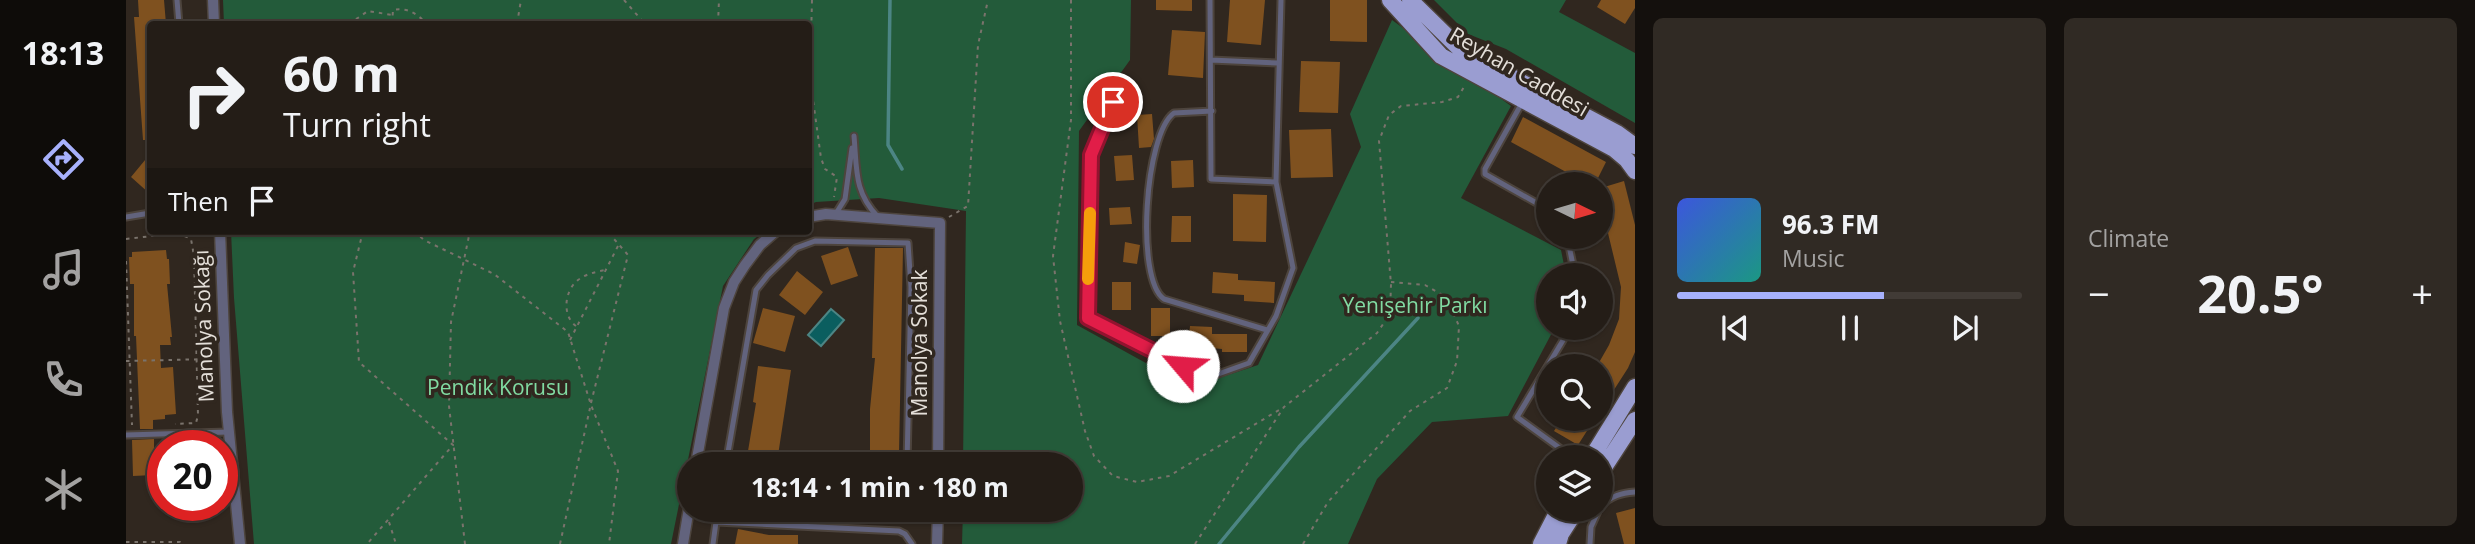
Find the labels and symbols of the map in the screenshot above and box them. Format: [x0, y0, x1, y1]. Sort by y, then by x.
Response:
street label: Reyhan Caddesi [1445, 20, 1594, 122]
pin [1083, 72, 1143, 132]
north arrow [1536, 172, 1614, 248]
street label: Manolya Sokağı [186, 249, 220, 403]
street label: Manolya Sokak [905, 270, 933, 416]
park label: Yenişehir Parkı [1343, 291, 1487, 319]
position arrow [1146, 329, 1220, 403]
park label: Pendik Korusu [427, 373, 569, 401]
speed limit sign: 20 [147, 430, 238, 521]

